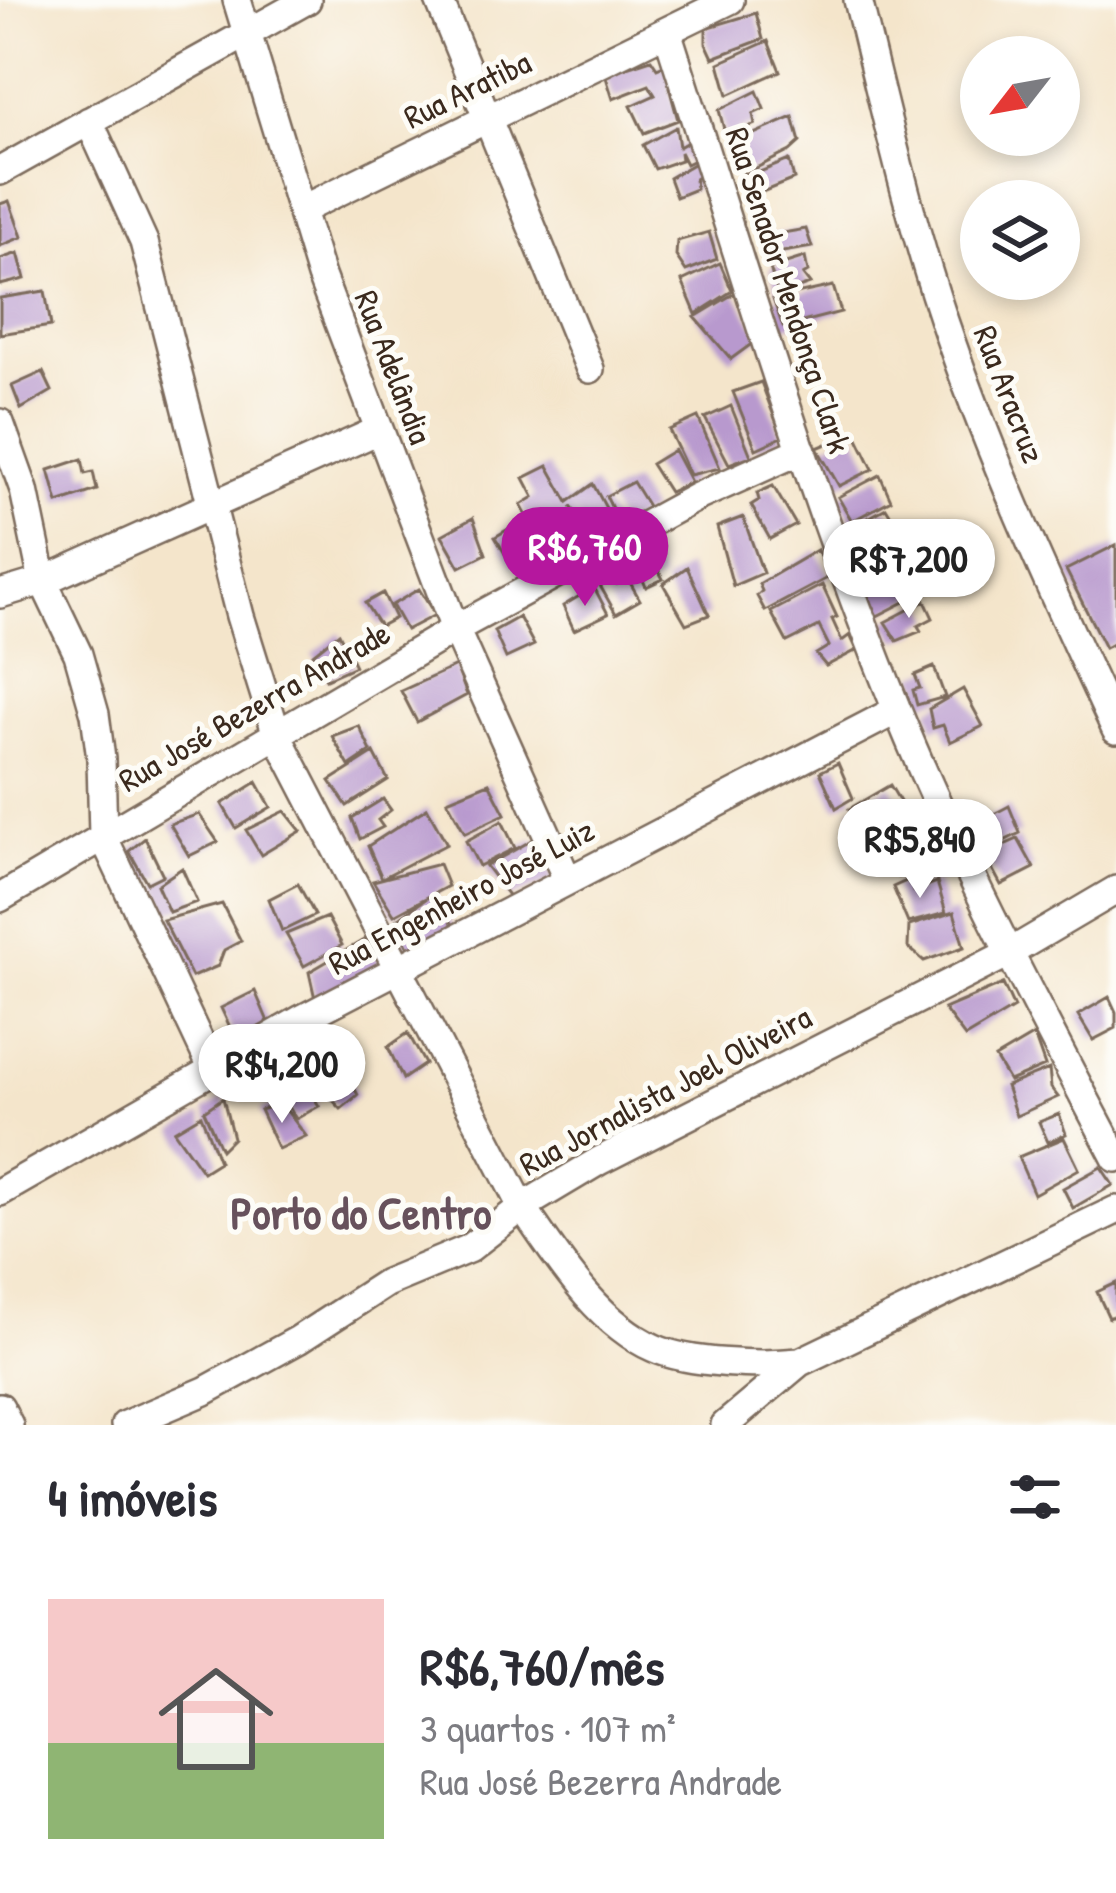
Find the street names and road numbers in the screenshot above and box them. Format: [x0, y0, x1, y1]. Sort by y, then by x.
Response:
street label: Rua Aratiba [396, 39, 538, 139]
street label: Rua Senador Mendonça Clark [716, 122, 862, 459]
street label: Rua Adelândia [345, 284, 443, 450]
street label: Rua Aracruz [964, 319, 1056, 469]
street label: Rua José Bezerra Andrade [110, 610, 398, 802]
street label: Rua Engenheiro José Luiz [320, 807, 602, 986]
street label: Rua Jornalista Joel Oliveira [511, 994, 819, 1186]

